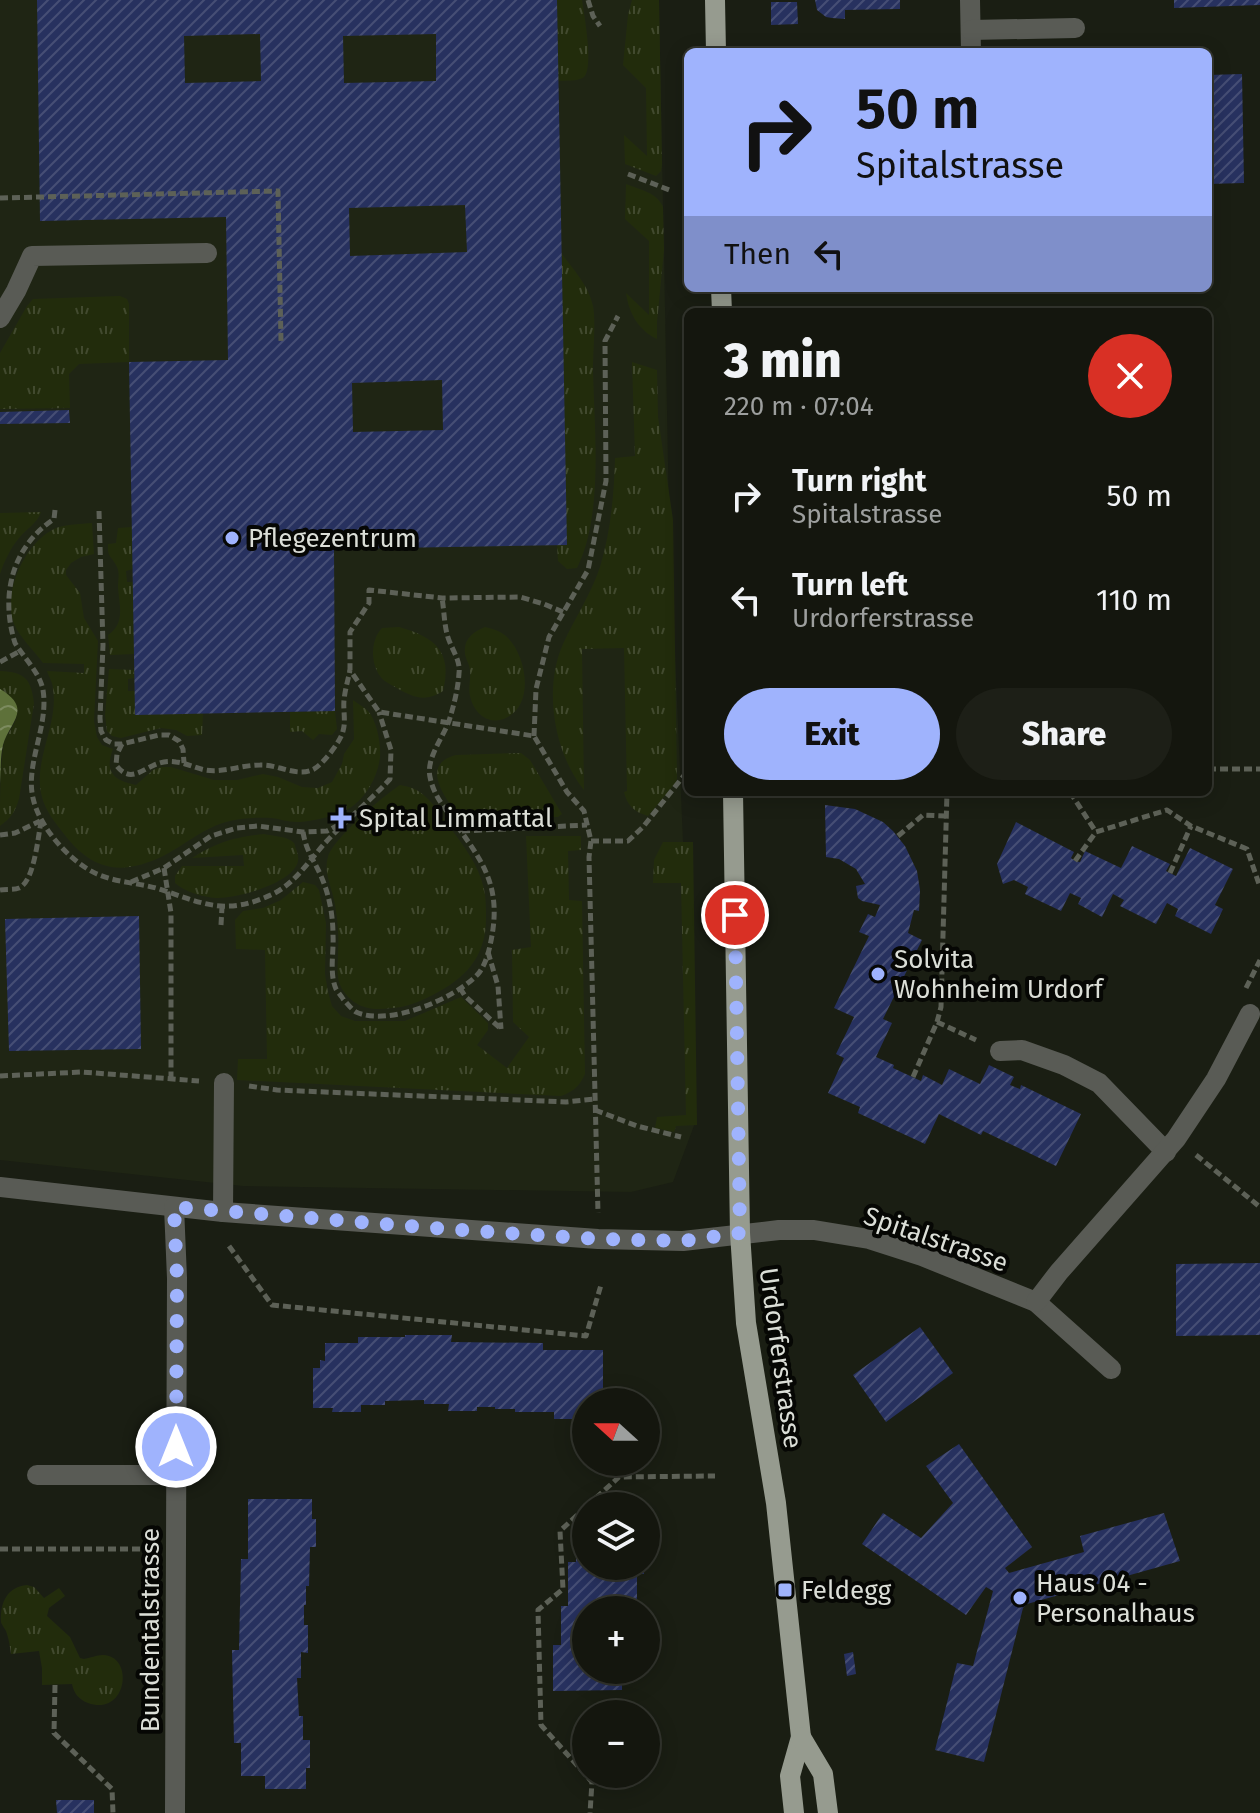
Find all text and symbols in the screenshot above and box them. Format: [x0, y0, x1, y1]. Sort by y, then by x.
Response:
text: 50 m [856, 76, 979, 143]
icon: right [724, 80, 828, 184]
text: Spitalstrasse [856, 144, 1064, 188]
icon: left [807, 232, 851, 276]
text: Then [724, 236, 791, 272]
text: 3 min [724, 332, 842, 390]
button: close [1088, 334, 1172, 418]
text: 220 m · 07:04 [724, 391, 874, 422]
text: Turn right [792, 463, 927, 499]
icon: right [724, 474, 768, 518]
text: 50 m [1107, 478, 1172, 514]
text: Spitalstrasse [792, 499, 942, 530]
place label: Pflegezentrum [248, 523, 417, 554]
marker: Pflegezentrum [223, 529, 241, 547]
text: Turn left [792, 567, 908, 603]
icon: left [724, 578, 768, 622]
text: 110 m [1096, 582, 1172, 618]
text: Urdorferstrasse [792, 603, 974, 634]
button: Exit [724, 688, 940, 780]
button: Share [956, 688, 1172, 780]
place label: Spital Limmattal [359, 803, 553, 834]
marker: Spital Limmattal [330, 807, 352, 829]
pin [701, 881, 769, 949]
icon: arrive [713, 893, 757, 937]
place label: Solvita Wohnheim Urdorf [894, 944, 1105, 1005]
marker: Solvita Wohnheim Urdorf [869, 965, 887, 983]
street label: Spitalstrasse [860, 1200, 1012, 1279]
street label: Urdorferstrasse [752, 1266, 809, 1450]
north arrow [572, 1388, 660, 1476]
map controls [572, 1388, 660, 1788]
position arrow [134, 1405, 218, 1489]
button: layers [572, 1492, 660, 1580]
street label: Bundentalstrasse [135, 1528, 166, 1732]
place label: Haus 04 - Personalhaus [1036, 1568, 1195, 1629]
place label: Feldegg [801, 1575, 892, 1606]
marker: Feldegg [776, 1581, 794, 1599]
marker: Haus 04 - Personalhaus [1011, 1589, 1029, 1607]
button: + [572, 1596, 660, 1684]
button: − [572, 1700, 660, 1788]

